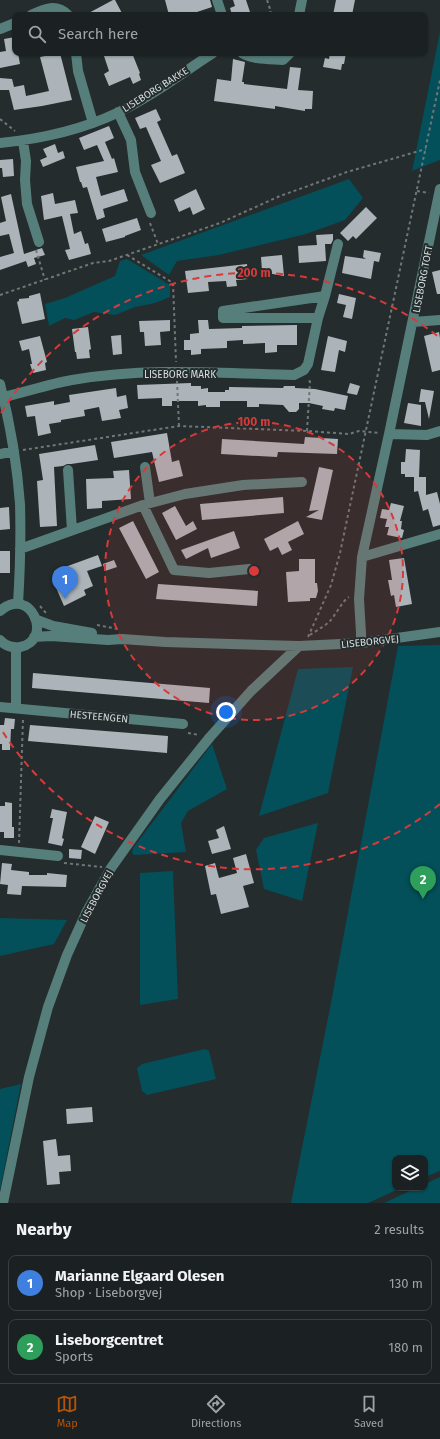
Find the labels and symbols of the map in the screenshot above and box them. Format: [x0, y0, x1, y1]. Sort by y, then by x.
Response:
street label: LISEBORG BAKKE [120, 65, 191, 115]
street label: LISEBORG TOFT [411, 244, 436, 314]
text: 200 m [237, 266, 271, 280]
street label: LISEBORG MARK [144, 369, 216, 381]
text: 100 m [238, 415, 270, 429]
centre of rings [247, 564, 261, 578]
pin: 1 [52, 566, 78, 599]
street label: LISEBORGVEJ [341, 633, 400, 651]
your location [216, 702, 236, 722]
street label: HESTEENGEN [69, 708, 129, 726]
pin: 2 [410, 866, 436, 899]
street label: LISEBORGVEJ [78, 868, 116, 925]

